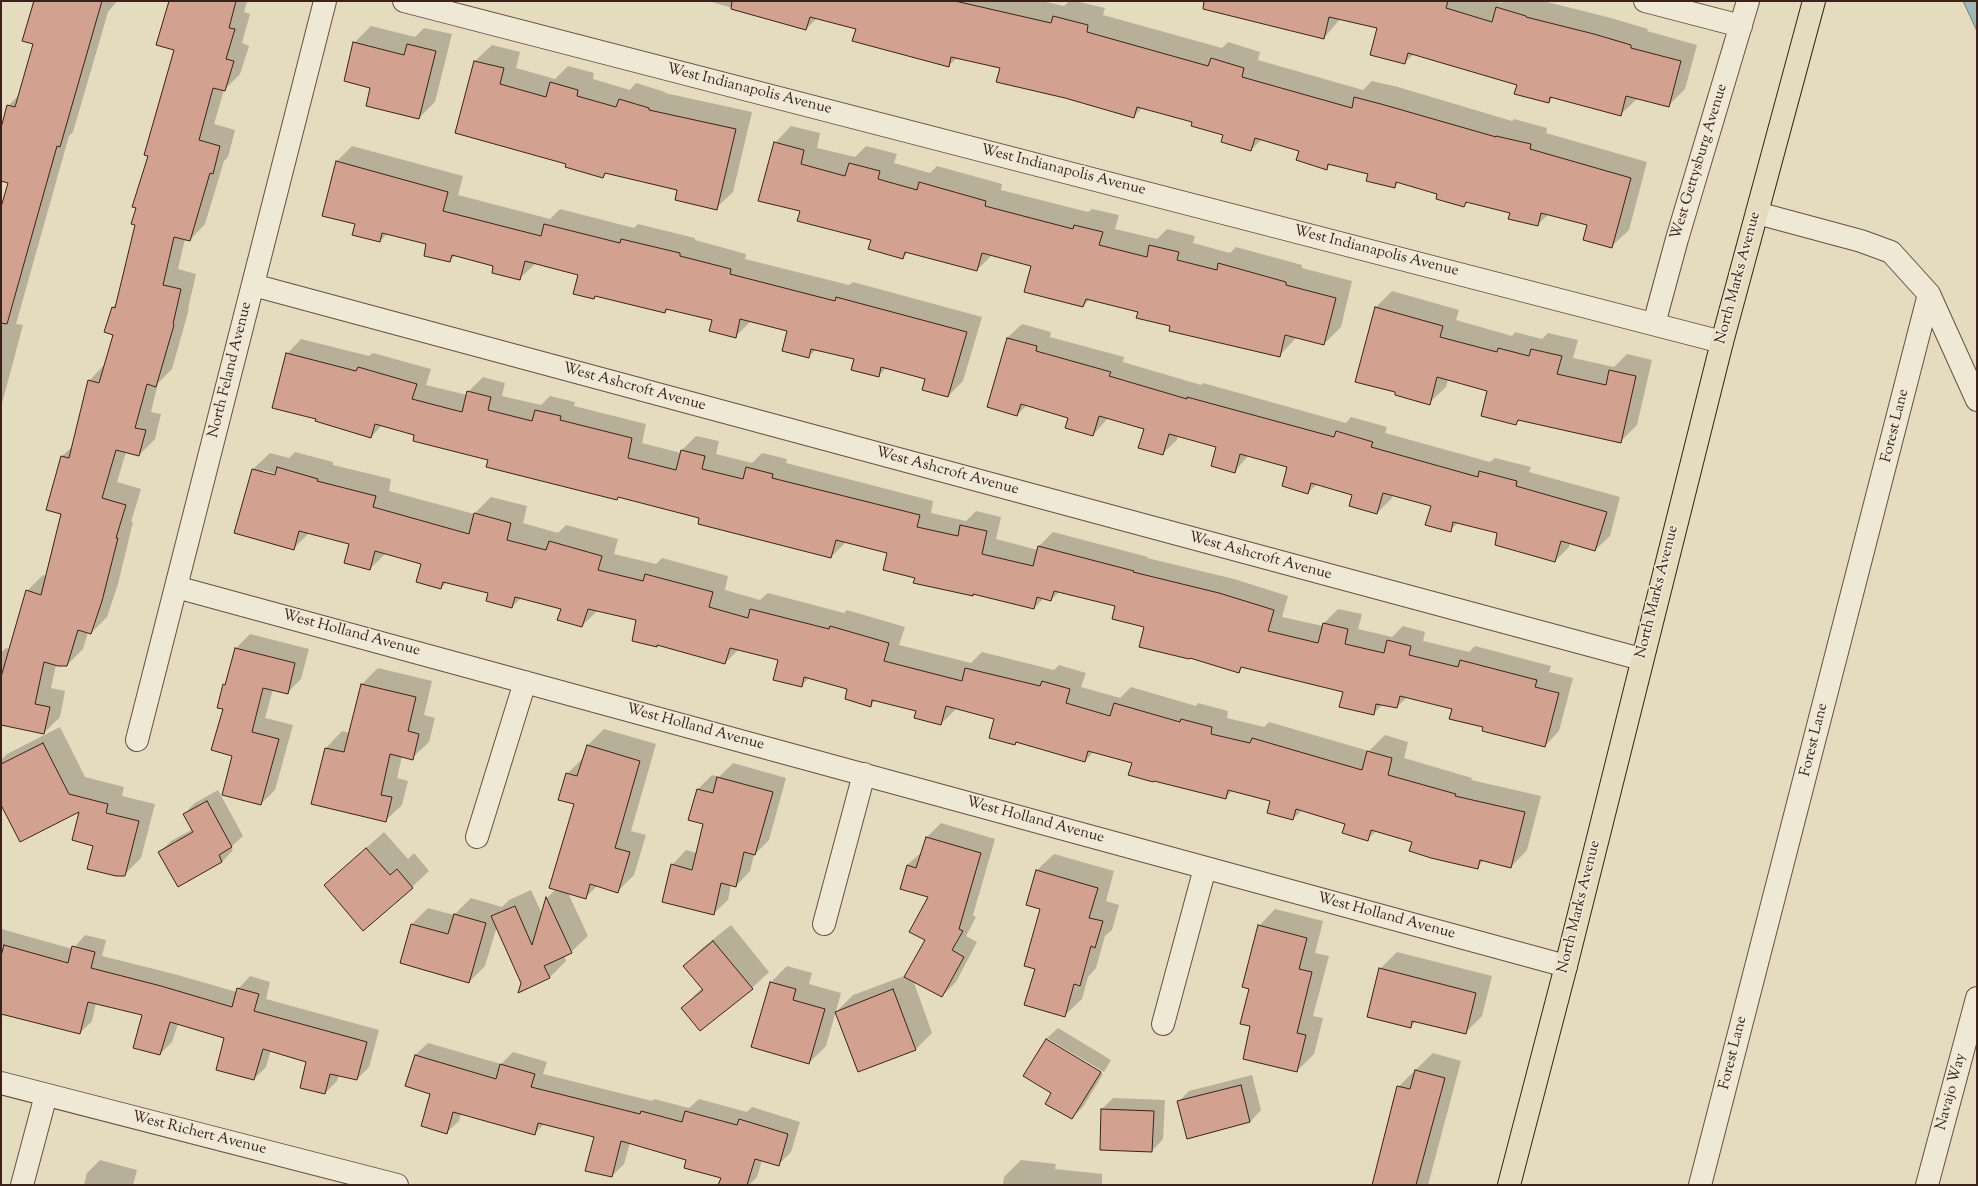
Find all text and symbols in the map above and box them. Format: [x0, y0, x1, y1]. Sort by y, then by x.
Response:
street label: West Indianapolis Avenue [665, 61, 833, 119]
street label: West Gettysburg Avenue [1668, 82, 1732, 242]
street label: West Indianapolis Avenue [979, 142, 1147, 200]
street label: North Marks Avenue [1713, 210, 1765, 346]
street label: West Indianapolis Avenue [1292, 223, 1460, 281]
street label: North Feland Avenue [205, 300, 257, 440]
street label: West Ashcroft Avenue [561, 360, 707, 416]
street label: Forest Lane [1878, 388, 1914, 464]
street label: West Ashcroft Avenue [874, 444, 1020, 500]
street label: North Marks Avenue [1633, 524, 1683, 660]
street label: West Ashcroft Avenue [1187, 529, 1333, 585]
street label: West Holland Avenue [280, 607, 422, 661]
street label: West Holland Avenue [624, 701, 766, 755]
street label: Forest Lane [1797, 702, 1833, 778]
street label: West Holland Avenue [964, 794, 1106, 848]
street label: North Marks Avenue [1555, 839, 1605, 975]
street label: West Holland Avenue [1315, 890, 1457, 944]
street label: Forest Lane [1716, 1015, 1752, 1091]
street label: Navajo Way [1933, 1052, 1971, 1132]
street label: West Richert Avenue [130, 1109, 268, 1159]

